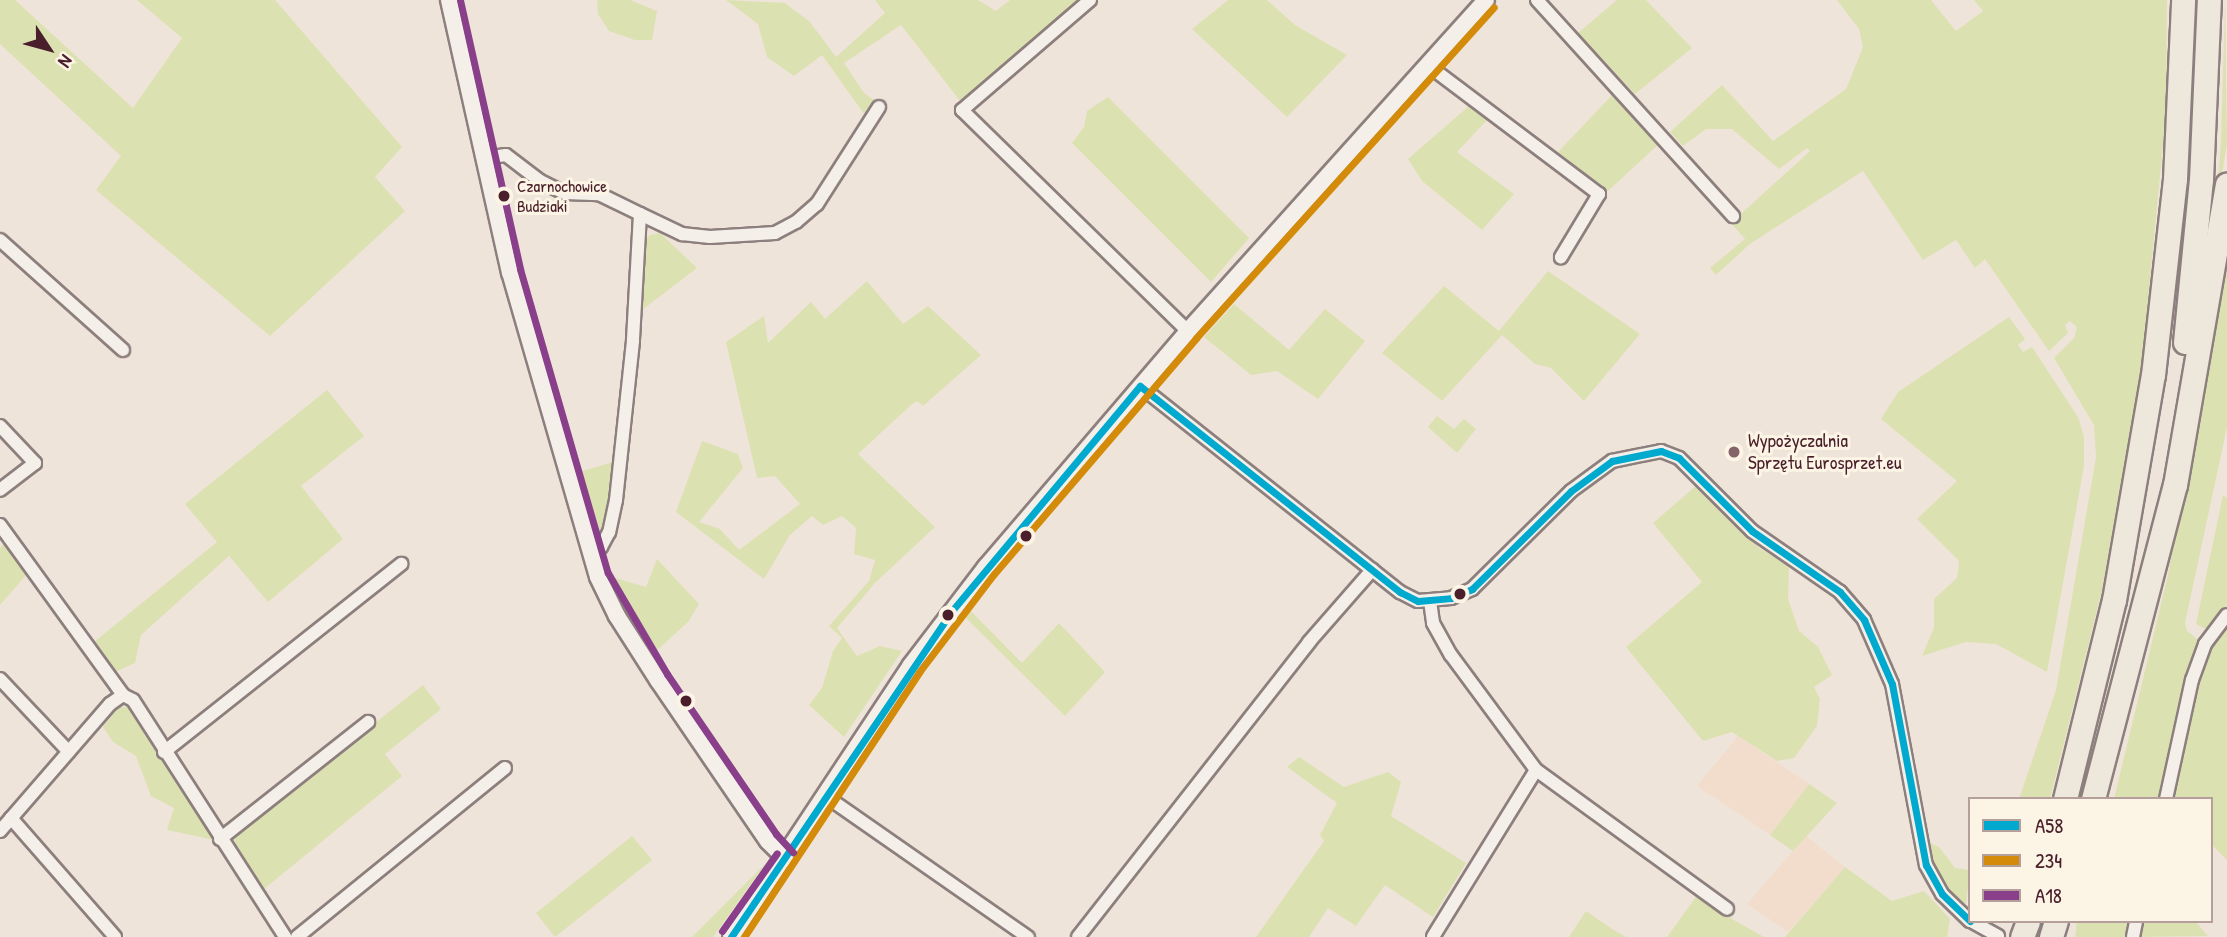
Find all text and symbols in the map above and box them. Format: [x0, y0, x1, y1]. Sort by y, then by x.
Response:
north arrow [14, 14, 84, 84]
text: N [53, 50, 79, 73]
place label: Czarnochowice Budziaki [517, 176, 607, 216]
marker: Czarnochowice Budziaki [497, 189, 511, 203]
place label: Wypożyczalnia Sprzętu Eurosprzet.eu [1748, 430, 1902, 474]
marker: Wypożyczalnia Sprzętu Eurosprzet.eu [1726, 444, 1742, 460]
unlabelled marker [1019, 529, 1033, 543]
unlabelled marker [1453, 587, 1467, 601]
unlabelled marker [941, 608, 955, 622]
unlabelled marker [679, 694, 693, 708]
legend [1968, 797, 2213, 923]
text: A58 [2035, 811, 2063, 840]
text: 234 [2035, 846, 2062, 875]
text: A18 [2035, 881, 2062, 910]

